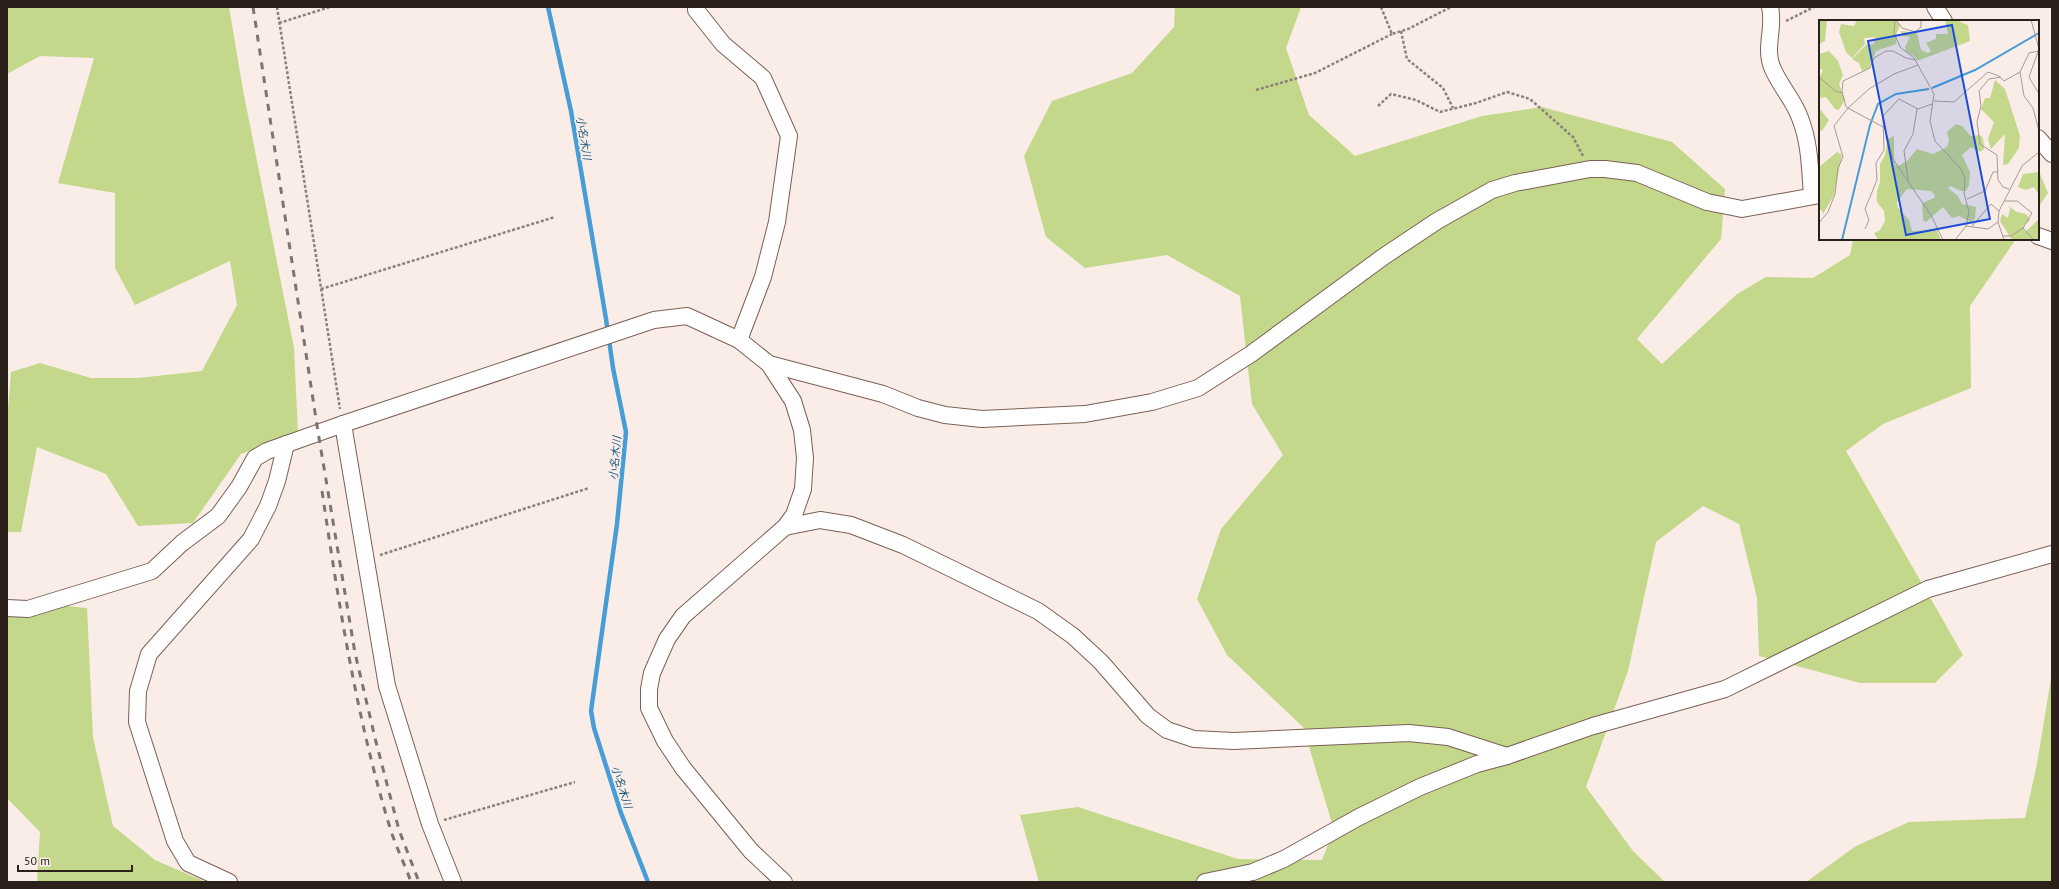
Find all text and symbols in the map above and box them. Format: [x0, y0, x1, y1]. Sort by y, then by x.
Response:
inset map [1819, 20, 2039, 240]
water label: 小名木川 [574, 115, 595, 162]
water label: 小名木川 [606, 434, 624, 481]
water label: 小名木川 [609, 764, 636, 811]
scale bar [18, 847, 132, 873]
text: 50 m [24, 853, 50, 868]

